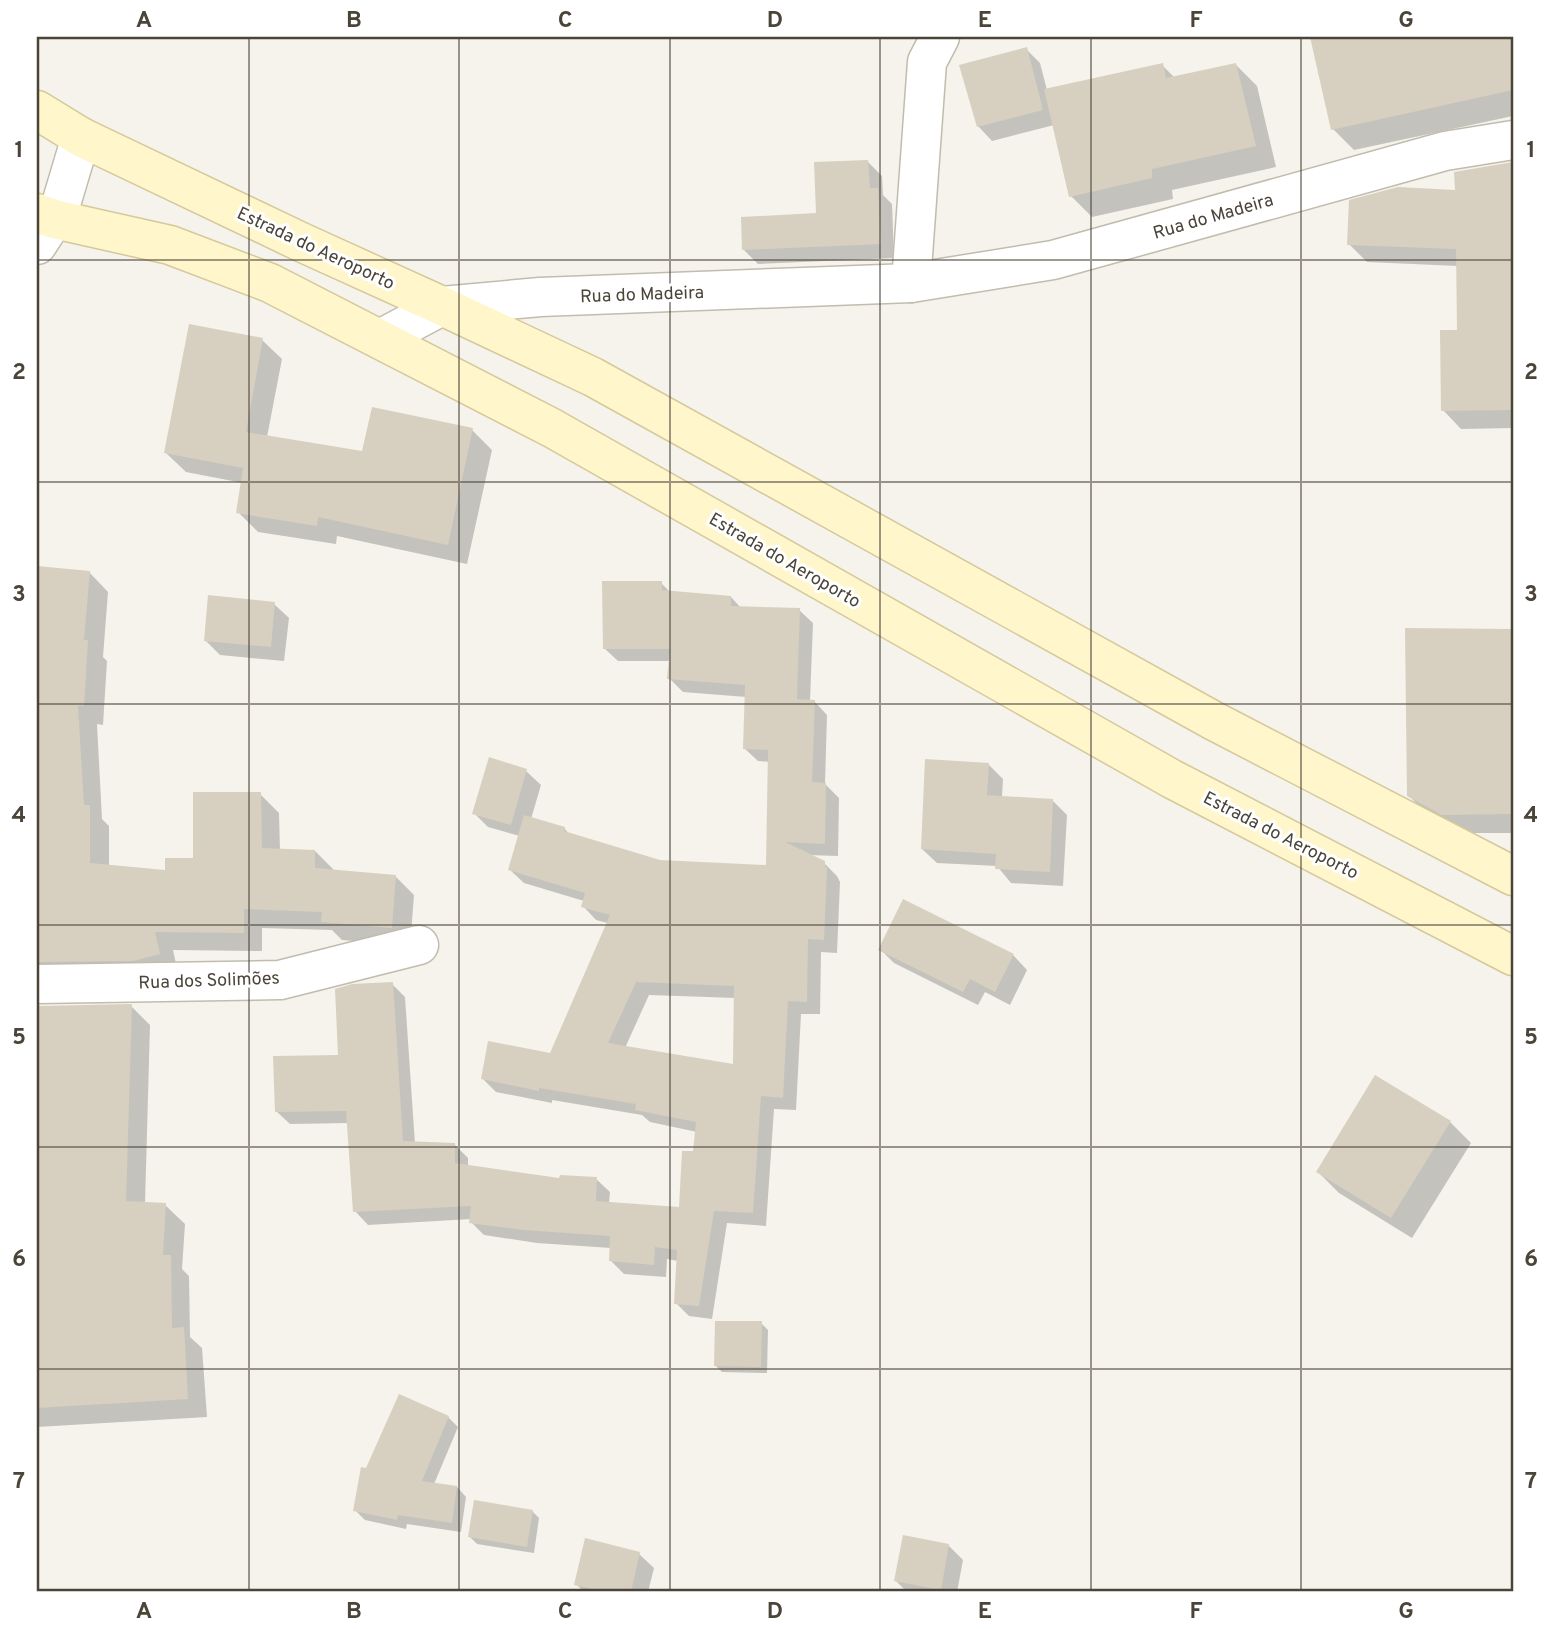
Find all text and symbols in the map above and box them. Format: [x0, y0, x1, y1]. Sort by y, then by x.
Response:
text: A [136, 7, 152, 36]
text: B [346, 7, 362, 36]
text: C [558, 7, 572, 36]
text: D [767, 7, 783, 36]
text: E [978, 7, 992, 36]
text: F [1189, 7, 1203, 36]
text: G [1398, 7, 1414, 36]
text: 1 [14, 137, 24, 166]
text: 1 [1526, 137, 1536, 166]
street label: Rua do Madeira [1151, 189, 1276, 246]
street label: Estrada do Aeroporto [233, 203, 398, 296]
street label: Rua do Madeira [580, 282, 705, 309]
text: 2 [12, 359, 26, 388]
text: 2 [1524, 359, 1538, 388]
street label: Estrada do Aeroporto [704, 508, 864, 614]
text: 3 [12, 581, 26, 610]
text: 3 [1524, 581, 1538, 610]
street label: Estrada do Aeroporto [1199, 787, 1362, 885]
text: 4 [12, 802, 26, 831]
text: 4 [1524, 802, 1538, 831]
street label: Rua dos Solimões [138, 968, 280, 995]
text: 5 [12, 1024, 26, 1053]
text: 5 [1524, 1024, 1538, 1053]
text: 6 [12, 1246, 26, 1275]
text: 6 [1524, 1246, 1538, 1275]
text: 7 [13, 1468, 25, 1497]
text: 7 [1525, 1468, 1537, 1497]
text: A [136, 1598, 152, 1627]
text: B [346, 1598, 362, 1627]
text: C [558, 1598, 572, 1627]
text: D [767, 1598, 783, 1627]
text: E [978, 1598, 992, 1627]
text: F [1189, 1598, 1203, 1627]
text: G [1398, 1598, 1414, 1627]

